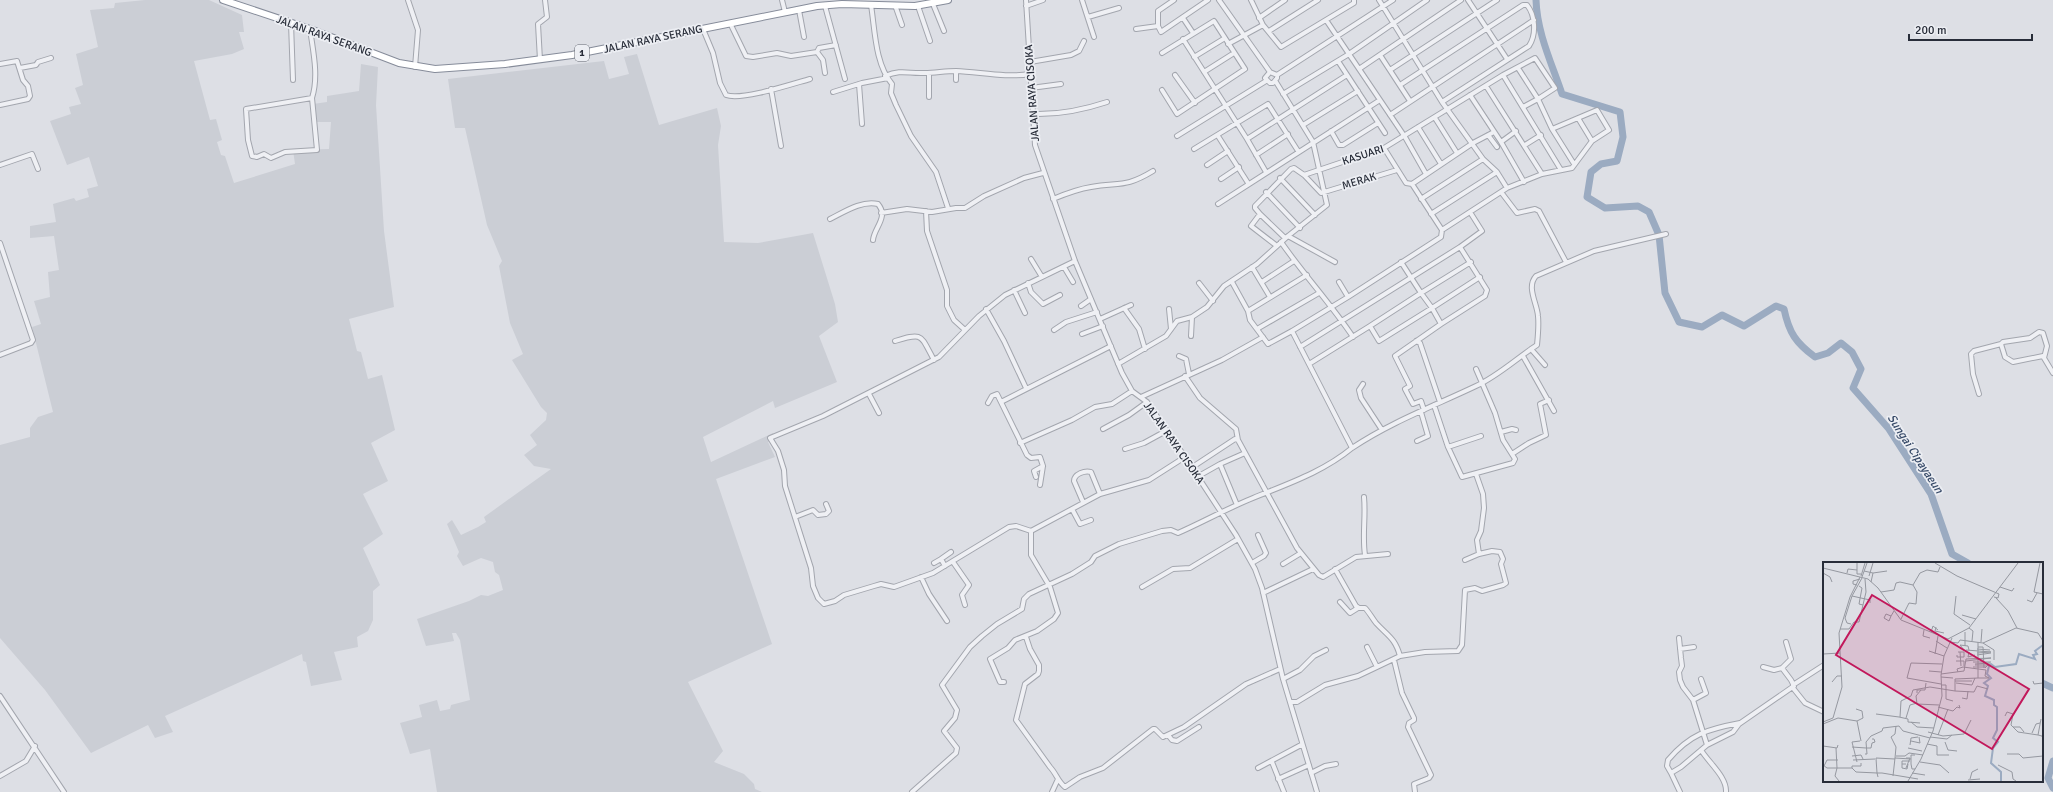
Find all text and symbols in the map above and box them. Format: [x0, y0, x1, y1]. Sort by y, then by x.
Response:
street label: JALAN RAYA SERANG [274, 13, 374, 59]
scale bar [1909, 16, 2032, 42]
street label: JALAN RAYA SERANG [602, 22, 704, 56]
text: 200 m [1915, 23, 1947, 38]
street label: JALAN RAYA CISOKA [1022, 44, 1042, 142]
road number: 1 [575, 45, 589, 61]
street label: KASUARI [1340, 142, 1386, 168]
street label: MERAK [1340, 170, 1378, 192]
street label: JALAN RAYA CISOKA [1141, 400, 1207, 487]
water label: Sungai Cipayaeun [1884, 412, 1946, 497]
inset map [1823, 562, 2043, 782]

